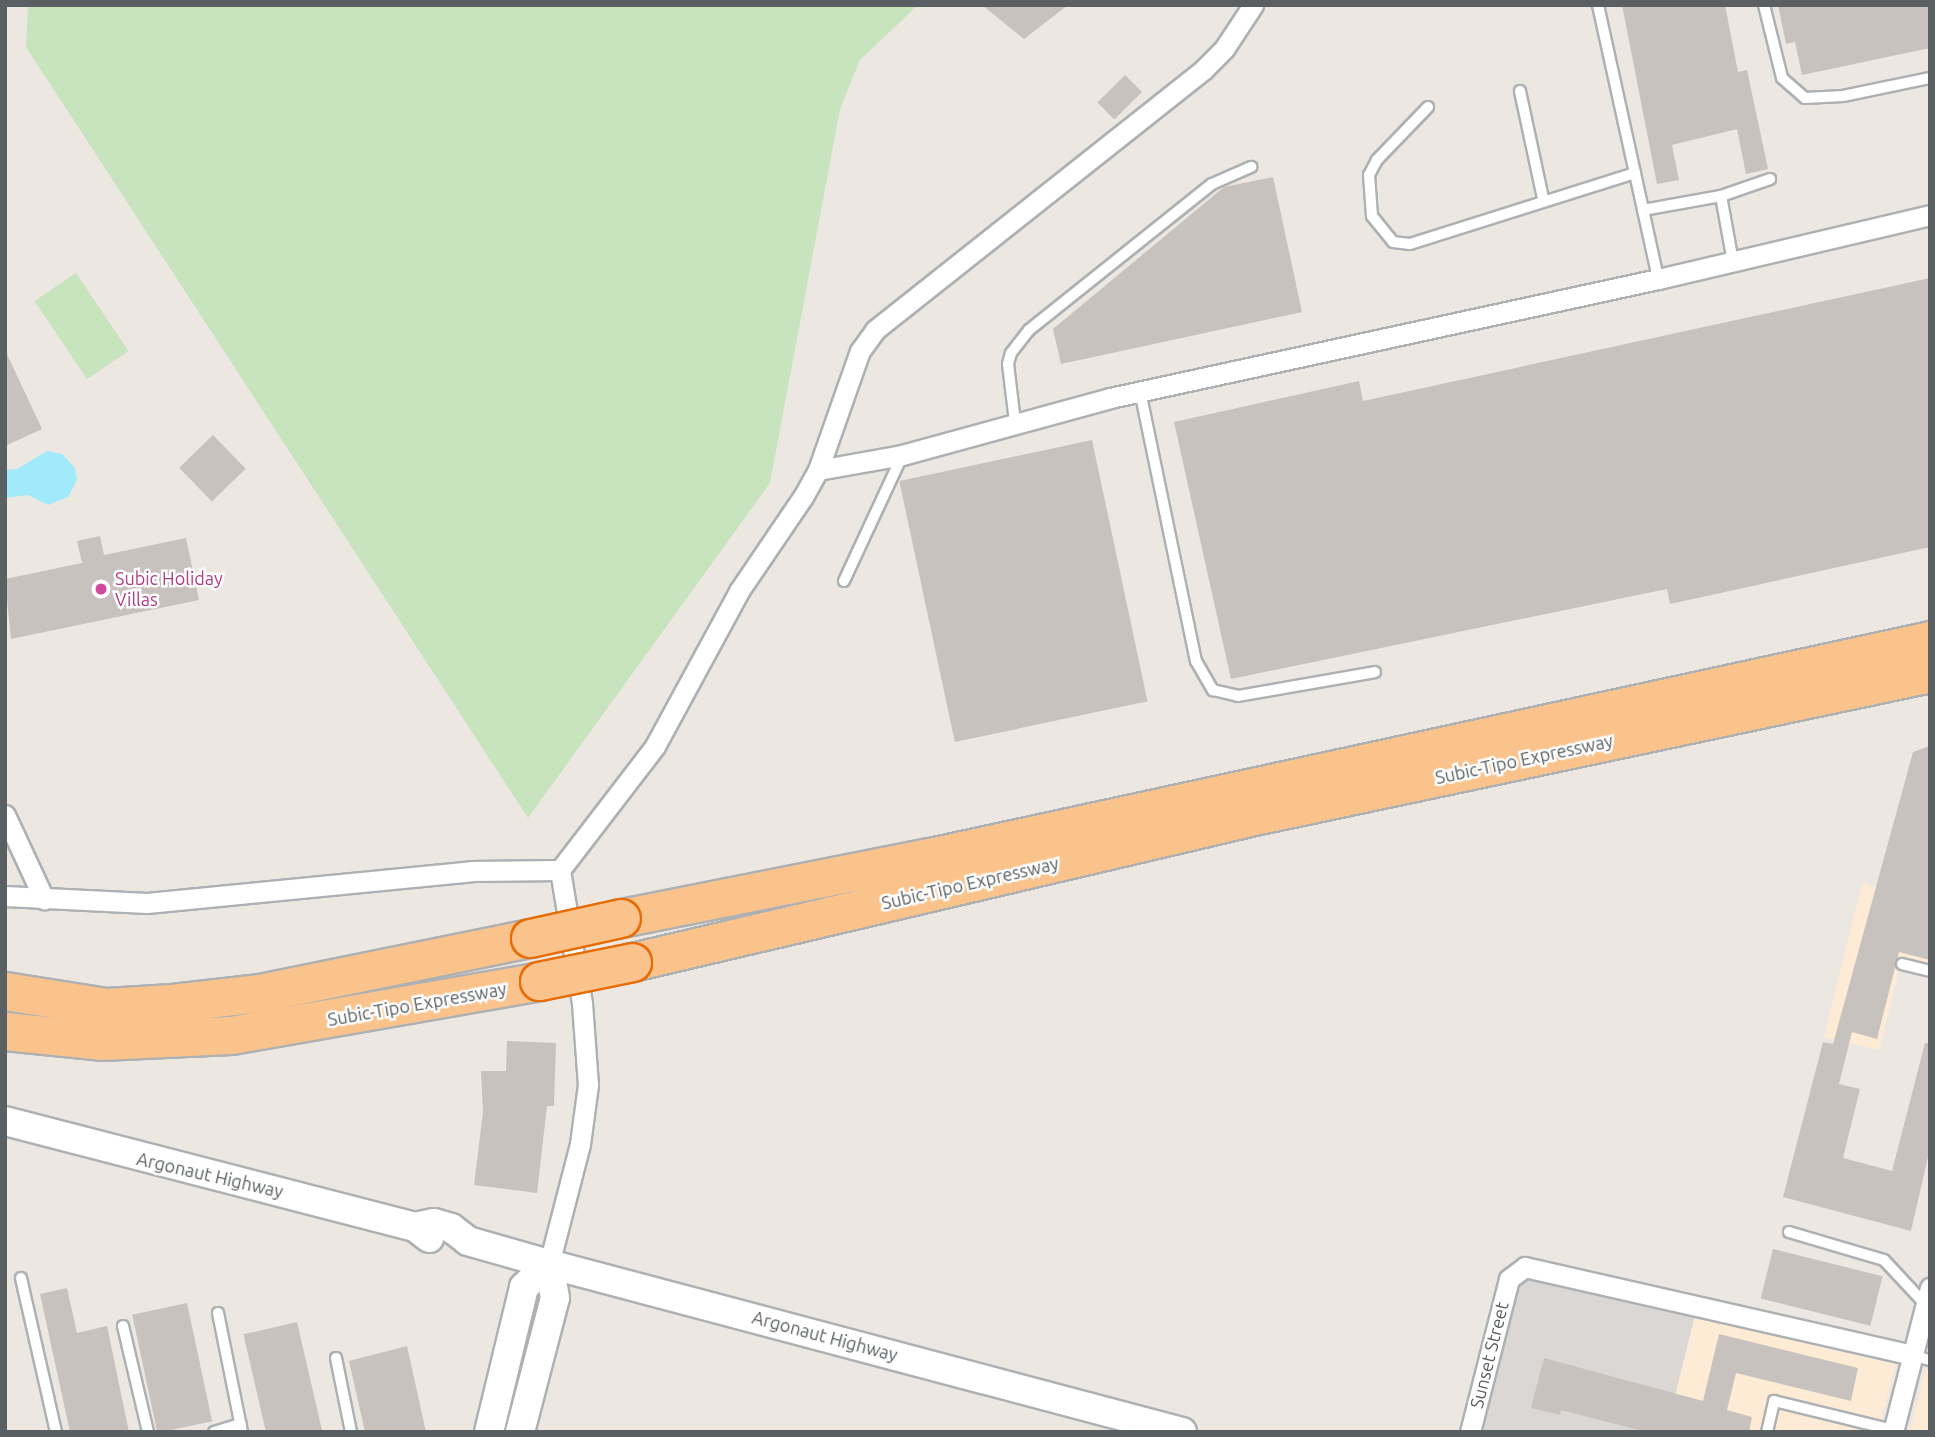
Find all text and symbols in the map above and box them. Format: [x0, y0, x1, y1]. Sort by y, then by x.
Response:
place label: Subic Holiday Villas [115, 568, 223, 610]
marker: Subic Holiday Villas [93, 581, 109, 597]
street label: Subic-Tipo Expressway [1433, 730, 1615, 788]
street label: Subic-Tipo Expressway [879, 852, 1061, 914]
street label: Subic-Tipo Expressway [326, 978, 508, 1030]
street label: Argonaut Highway [135, 1148, 285, 1202]
street label: Sunset Street [1465, 1299, 1513, 1411]
street label: Argonaut Highway [750, 1306, 900, 1366]

